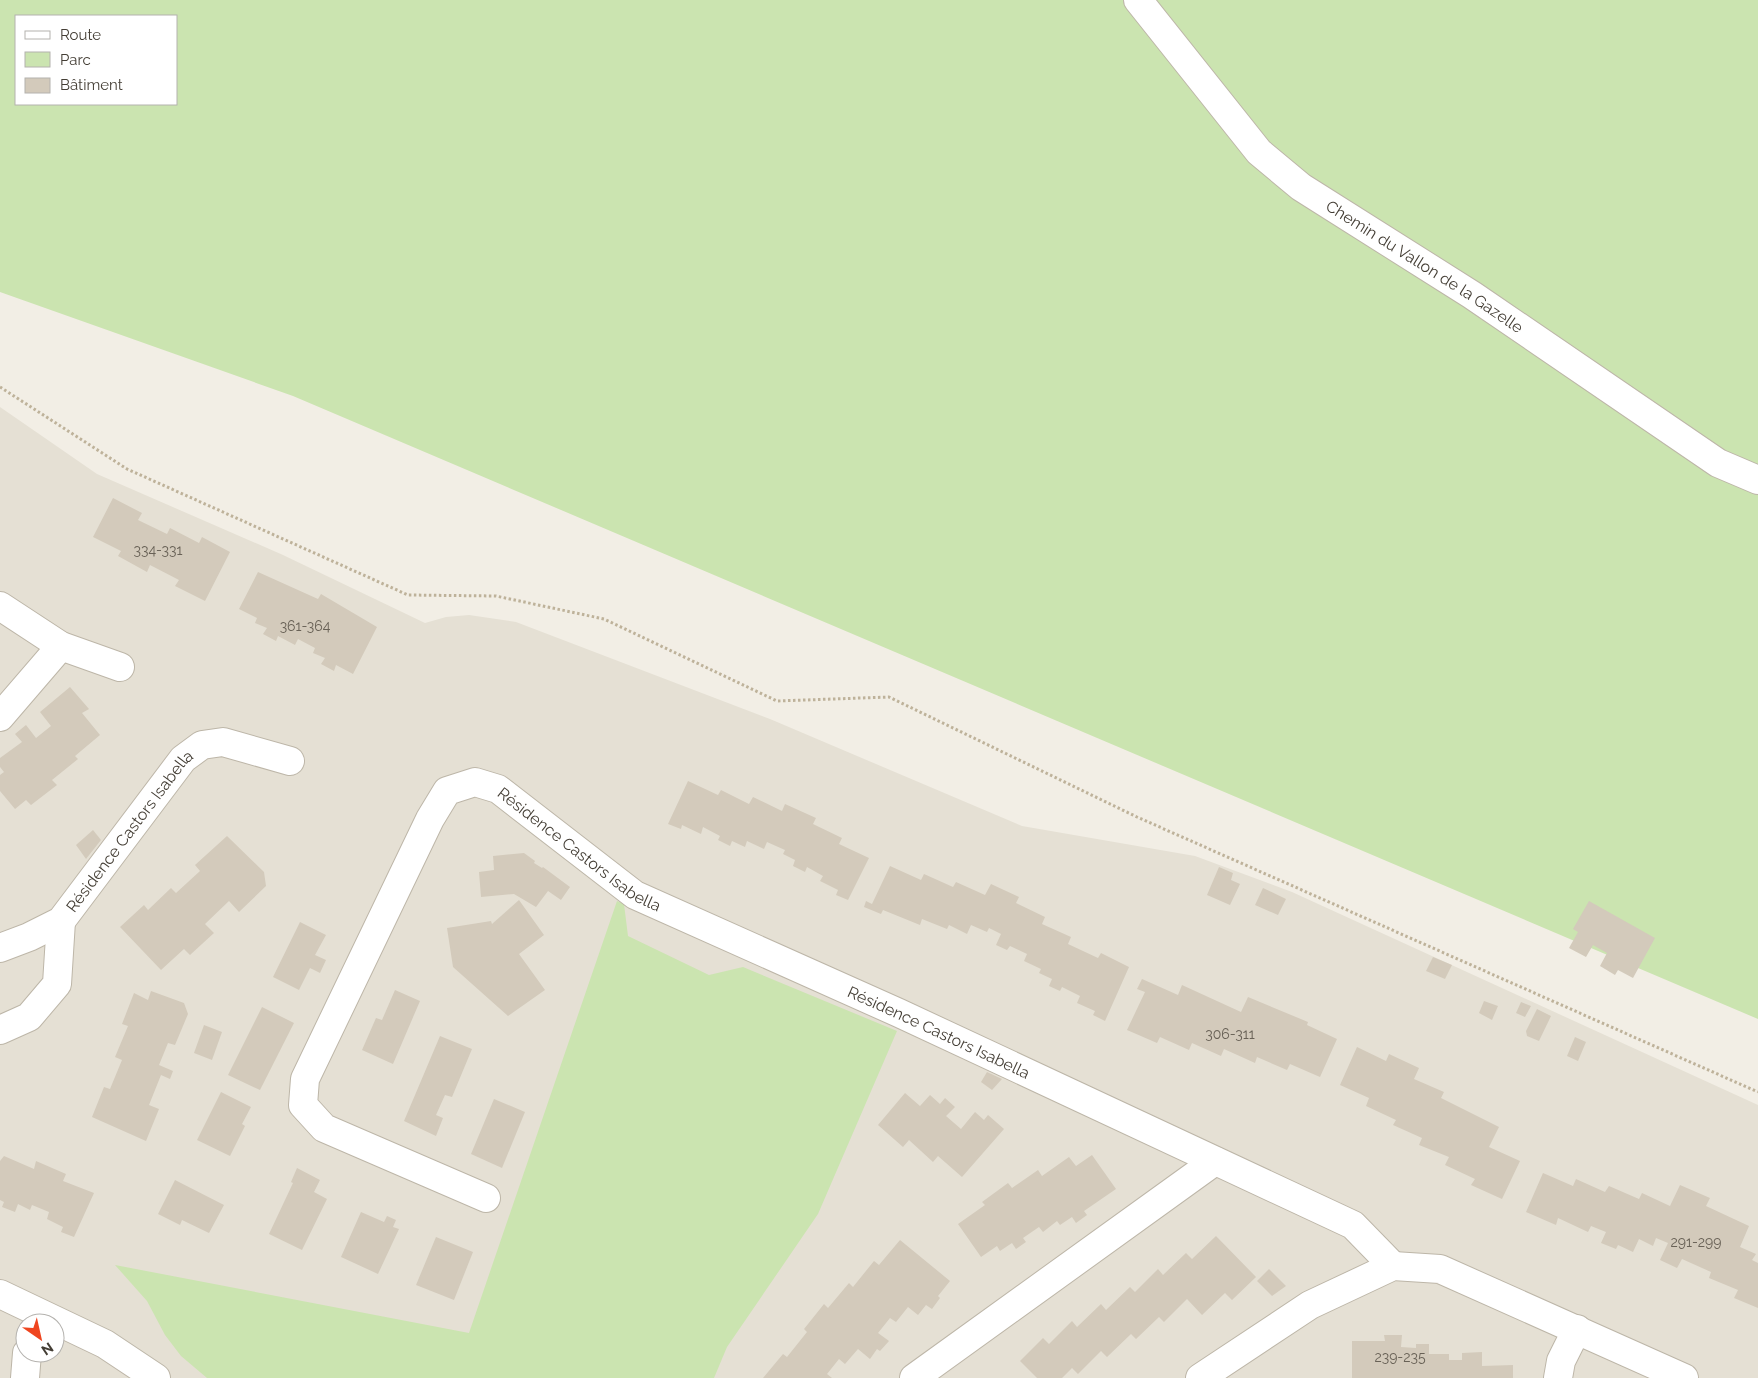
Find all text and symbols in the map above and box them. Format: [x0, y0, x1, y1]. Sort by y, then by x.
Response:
legend [15, 15, 178, 105]
text: Route [60, 26, 101, 44]
text: Parc [60, 51, 91, 69]
text: Bâtiment [60, 76, 123, 94]
street label: Chemin du Vallon de la Gazelle [1322, 196, 1527, 337]
house number: 334-331 [134, 542, 182, 558]
house number: 361-364 [280, 618, 331, 634]
street label: Résidence Castors Isabella [62, 746, 197, 916]
street label: Résidence Castors Isabella [494, 783, 664, 915]
street label: Résidence Castors Isabella [845, 982, 1033, 1083]
house number: 306-311 [1205, 1026, 1255, 1042]
house number: 291-299 [1671, 1234, 1721, 1250]
north arrow [15, 1313, 65, 1363]
text: N [38, 1339, 56, 1358]
house number: 239-235 [1374, 1349, 1426, 1365]

